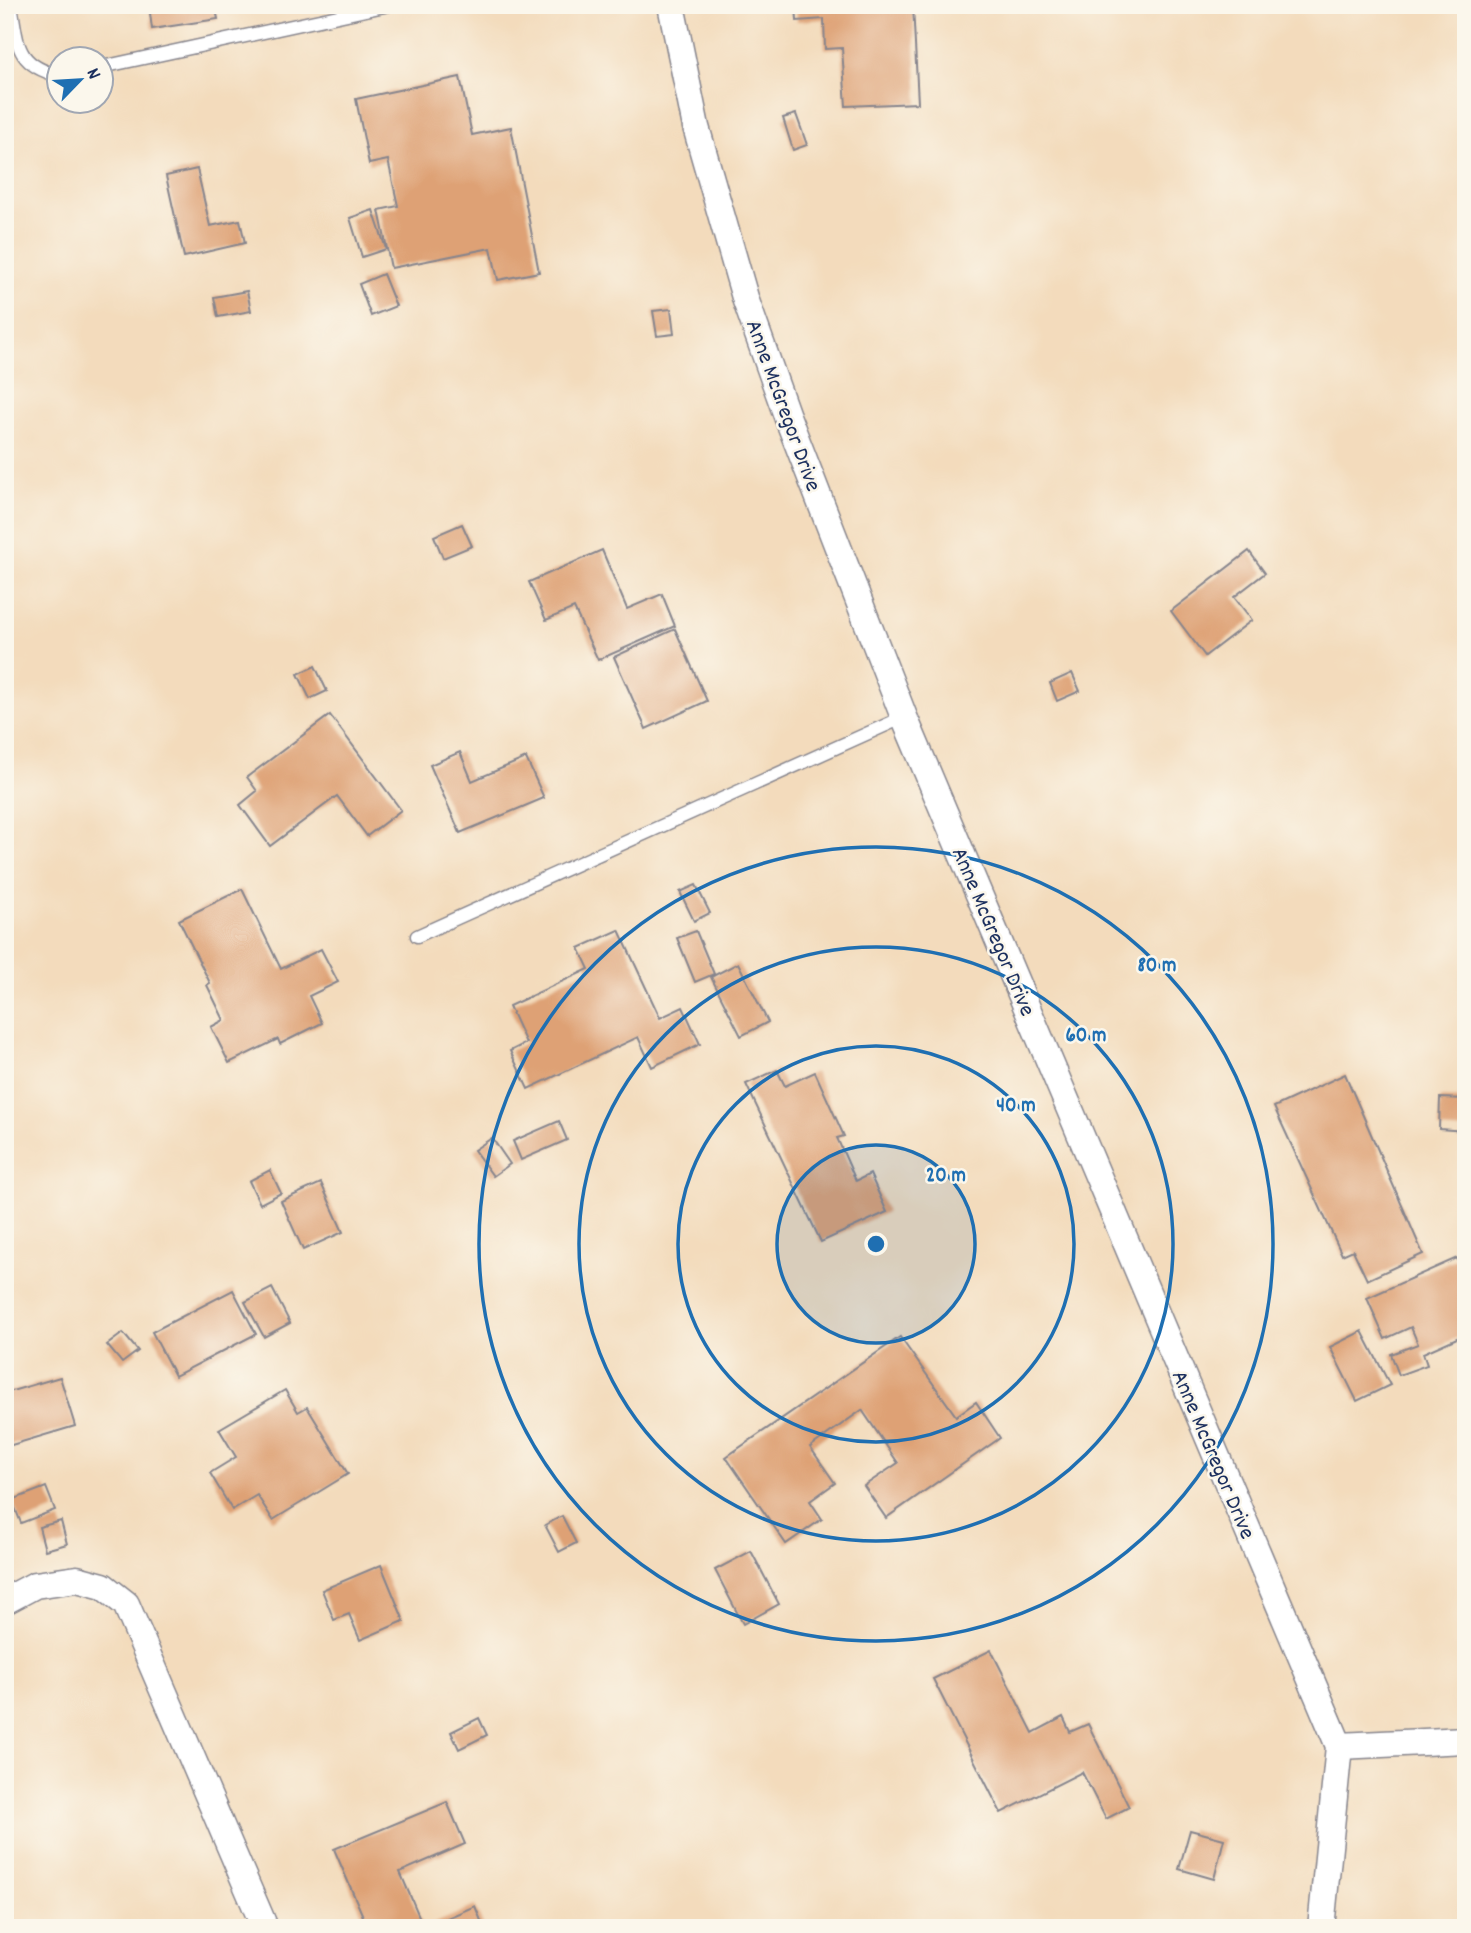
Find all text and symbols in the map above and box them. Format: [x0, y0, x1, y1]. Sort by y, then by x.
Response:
north arrow [46, 46, 116, 116]
text: N [78, 64, 106, 84]
street label: Anne McGregor Drive [735, 316, 828, 497]
street label: Anne McGregor Drive [941, 843, 1042, 1022]
text: 80 m [1137, 952, 1177, 982]
text: 60 m [1066, 1022, 1106, 1052]
text: 40 m [996, 1092, 1036, 1122]
text: 20 m [926, 1162, 966, 1192]
centre of rings [864, 1232, 888, 1256]
street label: Anne McGregor Drive [1161, 1366, 1262, 1545]

